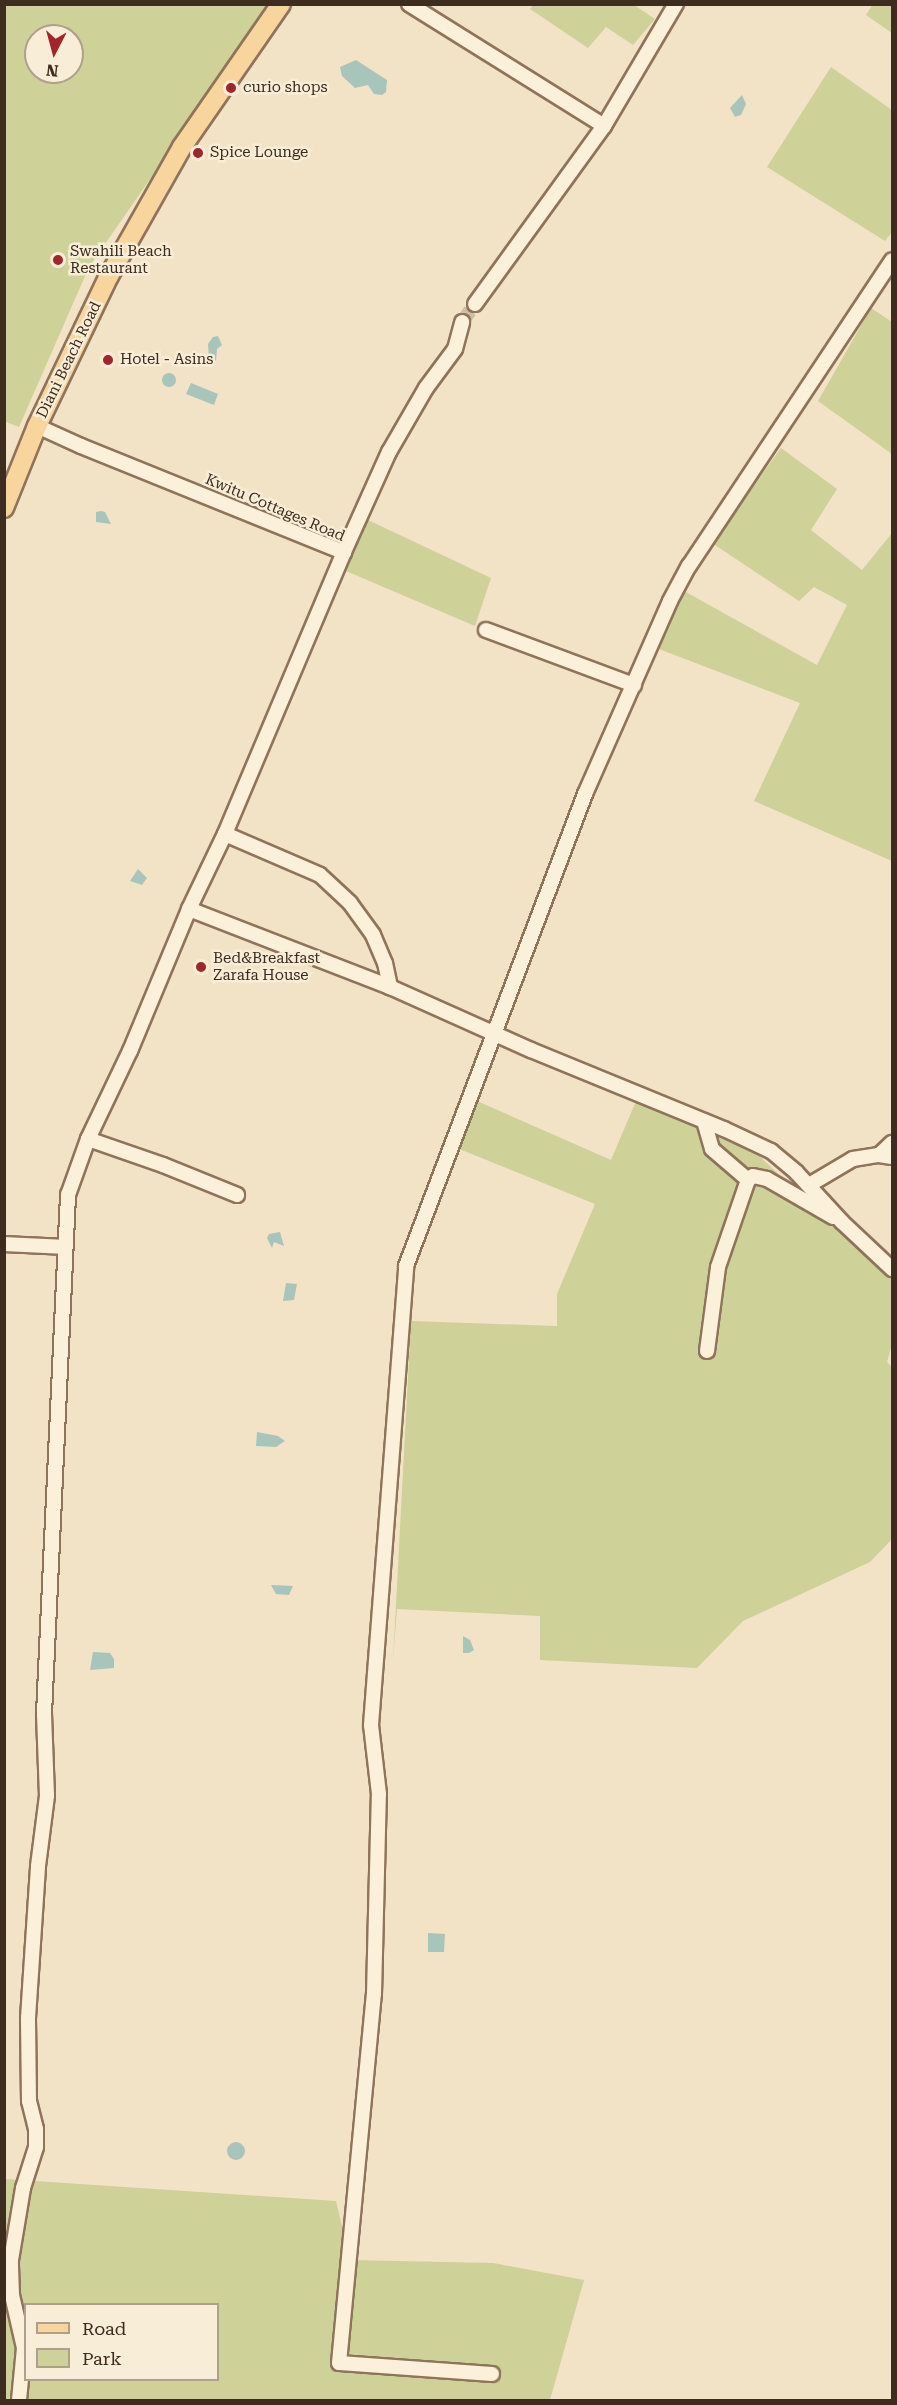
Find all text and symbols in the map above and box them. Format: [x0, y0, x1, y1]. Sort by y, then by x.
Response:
north arrow [24, 24, 84, 84]
text: N [45, 60, 59, 81]
place label: curio shops [243, 79, 328, 97]
marker: curio shops [224, 81, 238, 95]
place label: Spice Lounge [210, 144, 308, 162]
marker: Spice Lounge [191, 146, 205, 160]
place label: Swahili Beach Restaurant [70, 242, 172, 277]
marker: Swahili Beach Restaurant [51, 253, 65, 267]
street label: Diani Beach Road [33, 299, 105, 421]
place label: Hotel - Asins [120, 351, 213, 369]
marker: Hotel - Asins [101, 353, 115, 367]
street label: Kwitu Cottages Road [203, 470, 347, 546]
place label: Bed&Breakfast Zarafa House [213, 949, 320, 984]
marker: Bed&Breakfast Zarafa House [194, 960, 208, 974]
legend [24, 2303, 219, 2381]
text: Road [82, 2318, 126, 2339]
text: Park [82, 2348, 122, 2369]

